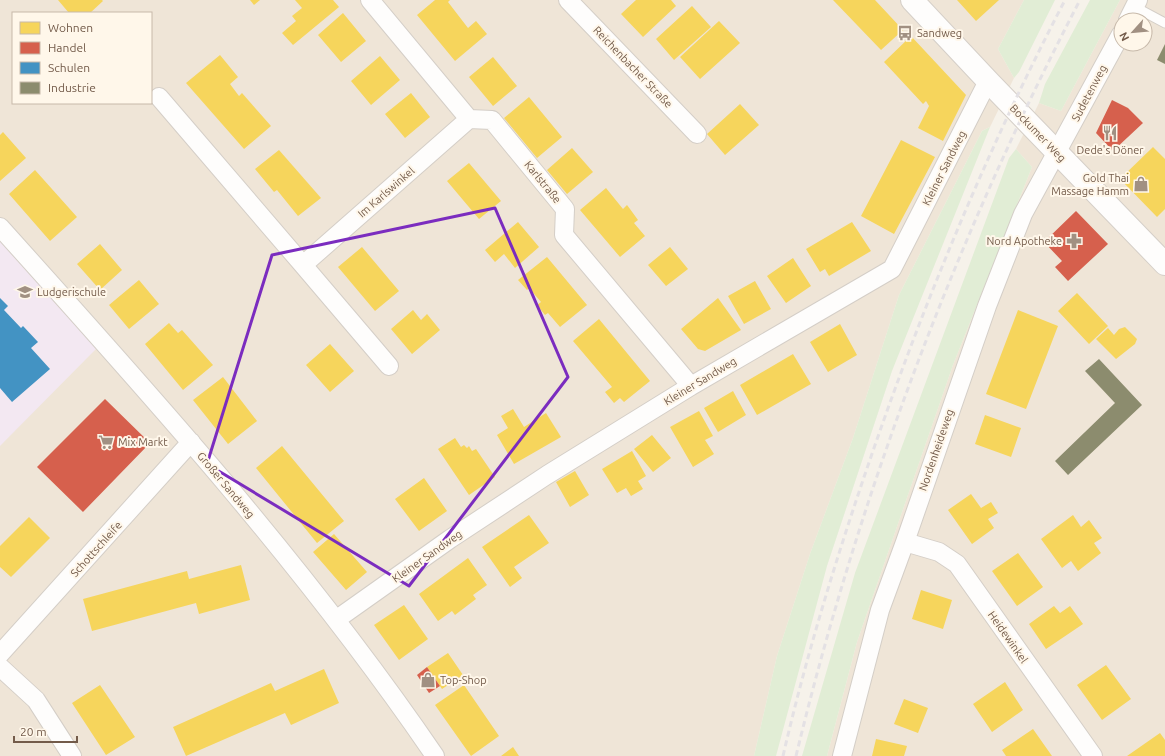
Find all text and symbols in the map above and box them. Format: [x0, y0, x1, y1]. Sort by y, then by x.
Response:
legend [12, 12, 152, 104]
north arrow [1113, 12, 1153, 52]
text: Wohnen [48, 21, 93, 34]
street label: Reichenbacher Straße [591, 24, 675, 110]
bus stop icon: Sandweg [896, 24, 914, 42]
place label: Sandweg [917, 27, 962, 39]
text: N [1117, 30, 1131, 43]
text: Handel [48, 41, 86, 54]
text: Schulen [48, 61, 90, 74]
street label: Sudetenweg [1069, 63, 1109, 123]
text: Industrie [48, 81, 96, 94]
street label: Bockumer Weg [1008, 102, 1068, 164]
restaurant icon: Dede's Döner [1101, 124, 1119, 142]
street label: Kleiner Sandweg [920, 129, 968, 207]
place label: Dede's Döner [1077, 144, 1144, 156]
street label: Karlstraße [522, 158, 564, 206]
street label: Im Karlswinkel [355, 164, 417, 220]
place label: Gold Thai Massage Hamm [1051, 172, 1129, 197]
shop icon: Gold Thai Massage Hamm [1132, 175, 1150, 193]
pharmacy icon: Nord Apotheke [1065, 232, 1083, 250]
place label: Nord Apotheke [986, 235, 1062, 247]
school or university icon: Ludgerischule [16, 283, 34, 301]
place label: Ludgerischule [37, 286, 106, 298]
street label: Kleiner Sandweg [662, 355, 738, 407]
street label: Nordenheideweg [916, 408, 956, 492]
supermarket icon: Mix Markt [97, 433, 115, 451]
place label: Mix Markt [118, 436, 168, 448]
street label: Großer Sandweg [195, 450, 257, 520]
street label: Schottschleife [68, 519, 124, 579]
street label: Kleiner Sandweg [390, 527, 464, 585]
street label: Heidewinkel [986, 609, 1030, 665]
shop icon: Top-Shop [419, 671, 437, 689]
place label: Top-Shop [440, 674, 487, 686]
scale bar [14, 718, 77, 744]
text: 20 m [20, 725, 47, 738]

